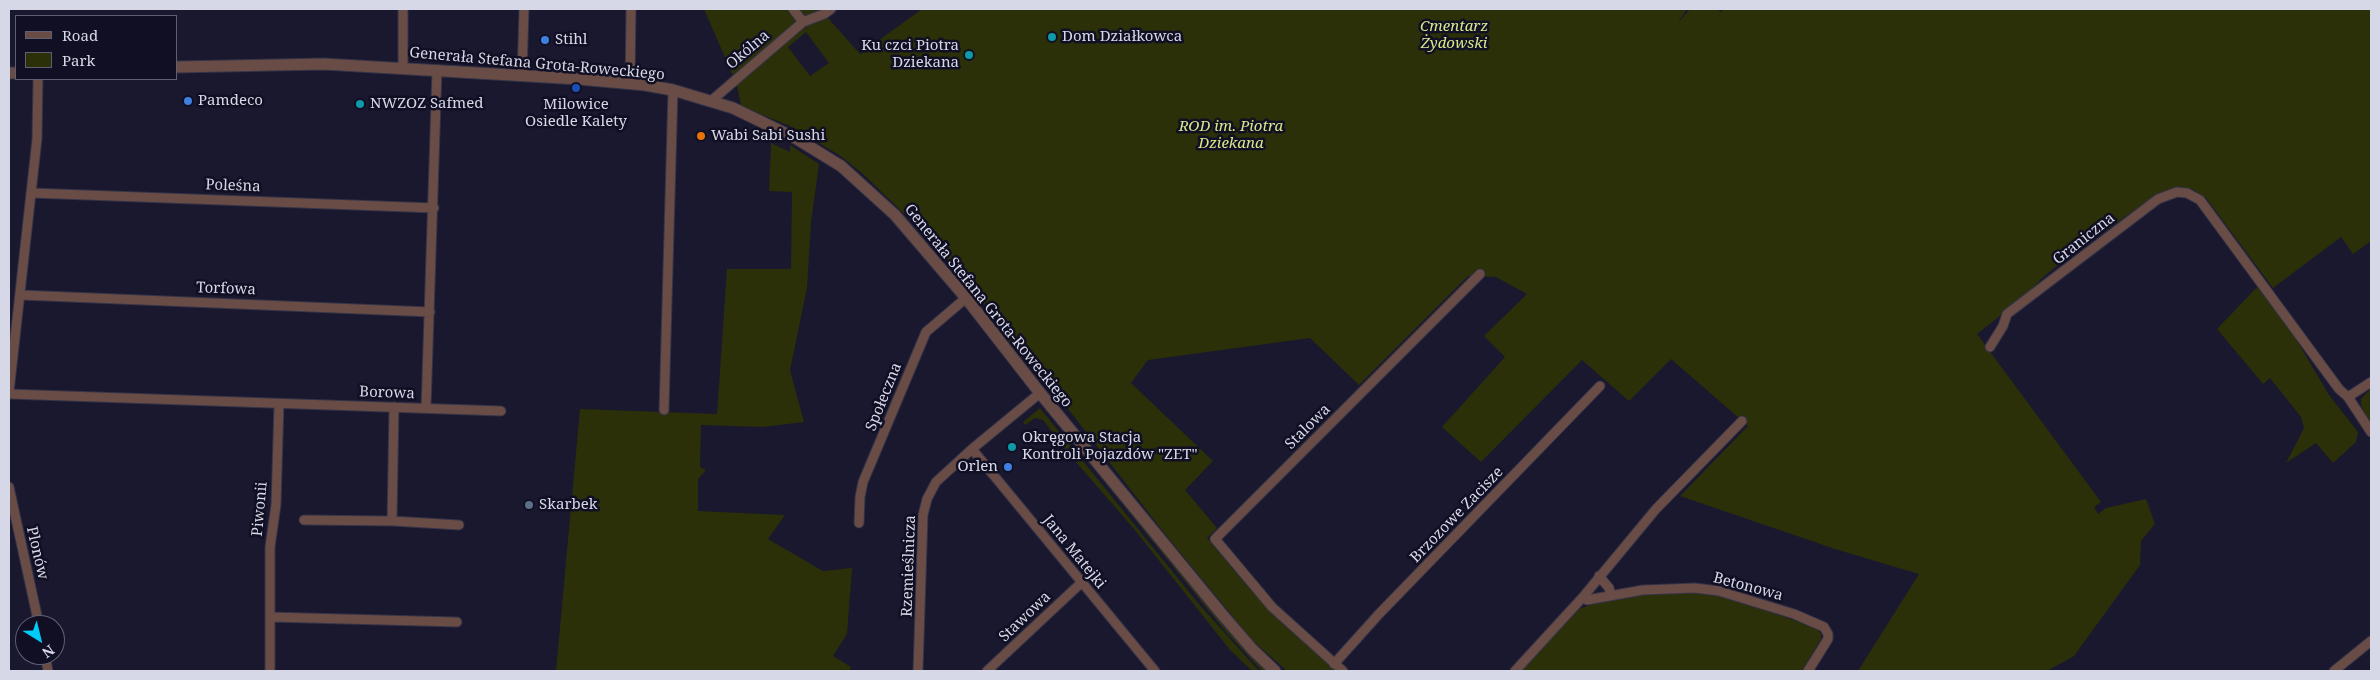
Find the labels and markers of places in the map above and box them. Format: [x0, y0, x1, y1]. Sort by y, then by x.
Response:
place label: Dom Działkowca [1062, 28, 1182, 46]
place label: Stihl [555, 31, 587, 49]
marker: Dom Działkowca [1046, 31, 1058, 43]
marker: Stihl [539, 34, 551, 46]
place label: Ku czci Piotra Dziekana [861, 37, 959, 72]
marker: Ku czci Piotra Dziekana [963, 49, 975, 61]
marker: Milowice Osiedle Kalety [570, 82, 582, 94]
place label: Pamdeco [198, 92, 263, 110]
marker: Pamdeco [182, 95, 194, 107]
place label: NWZOZ Safmed [370, 95, 483, 113]
place label: Milowice Osiedle Kalety [525, 96, 627, 131]
marker: NWZOZ Safmed [354, 98, 366, 110]
place label: Wabi Sabi Sushi [711, 127, 825, 145]
marker: Wabi Sabi Sushi [695, 130, 707, 142]
place label: Okręgowa Stacja Kontroli Pojazdów "ZET" [1022, 429, 1198, 464]
marker: Okręgowa Stacja Kontroli Pojazdów "ZET" [1006, 441, 1018, 453]
place label: Orlen [957, 458, 998, 476]
marker: Orlen [1002, 461, 1014, 473]
place label: Skarbek [539, 496, 597, 514]
marker: Skarbek [523, 499, 535, 511]

